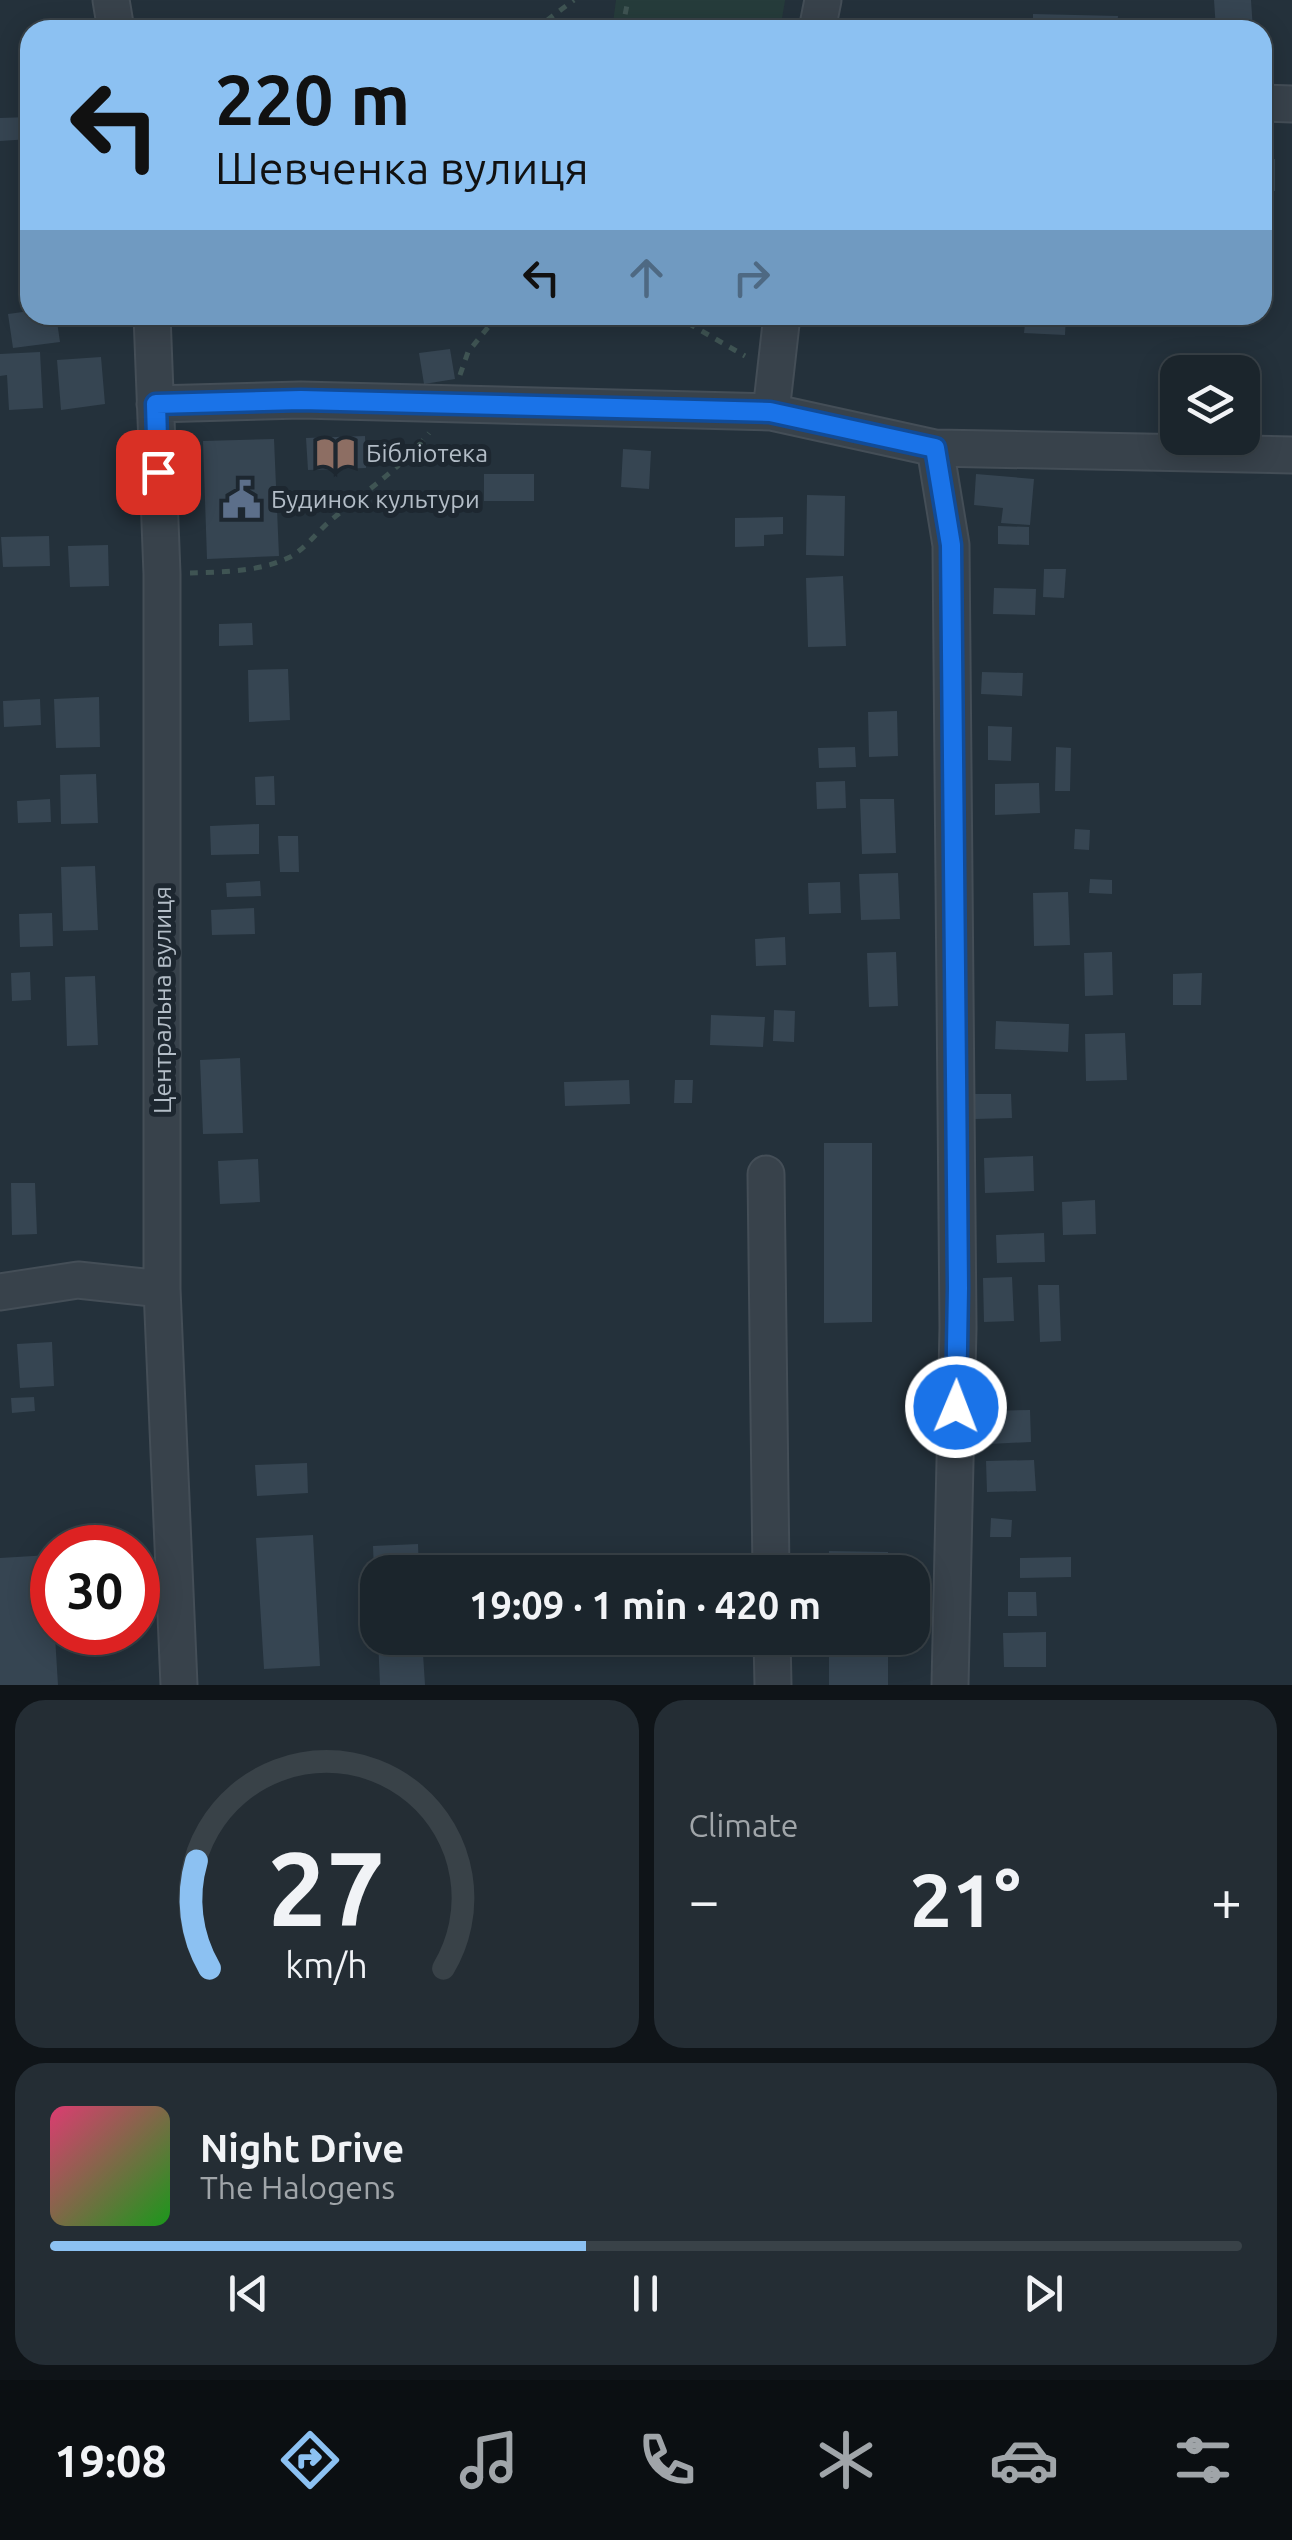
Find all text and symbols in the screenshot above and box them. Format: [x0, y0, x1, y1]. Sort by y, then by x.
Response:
icon: left [50, 60, 180, 190]
text: 220 m [215, 60, 410, 138]
text: Шевченка вулиця [215, 142, 589, 193]
icon: left [514, 250, 569, 305]
icon: ahead [619, 250, 674, 305]
icon: right [724, 250, 779, 305]
map controls [1160, 355, 1260, 455]
button: layers [1160, 355, 1260, 455]
pin [116, 430, 201, 515]
library icon: Бібліотека [315, 432, 357, 474]
place label: Бібліотека [366, 439, 488, 467]
icon: arrive [131, 445, 186, 500]
public building icon: Будинок культури [220, 478, 262, 520]
place label: Будинок культури [271, 485, 480, 513]
street label: Центральна вулиця [148, 886, 176, 1114]
position arrow [904, 1355, 1008, 1459]
speed limit sign: 30 [30, 1525, 160, 1655]
text: 19:09 · 1 min · 420 m [469, 1584, 821, 1626]
text: Climate [689, 1807, 799, 1843]
text: 27 [268, 1829, 385, 1946]
text: 21° [910, 1857, 1021, 1941]
text: − [689, 1869, 720, 1930]
text: + [1211, 1869, 1242, 1930]
text: km/h [285, 1945, 368, 1985]
text: Night Drive [200, 2127, 404, 2169]
text: The Halogens [200, 2169, 395, 2205]
icon: previous [221, 2266, 276, 2321]
icon: pause [618, 2266, 673, 2321]
icon: next [1016, 2266, 1071, 2321]
icon: directions [275, 2425, 345, 2495]
icon: music [454, 2425, 524, 2495]
icon: phone [632, 2425, 702, 2495]
icon: climate [811, 2425, 881, 2495]
icon: car [989, 2425, 1059, 2495]
icon: filters [1168, 2425, 1238, 2495]
text: 19:08 [54, 2435, 167, 2486]

